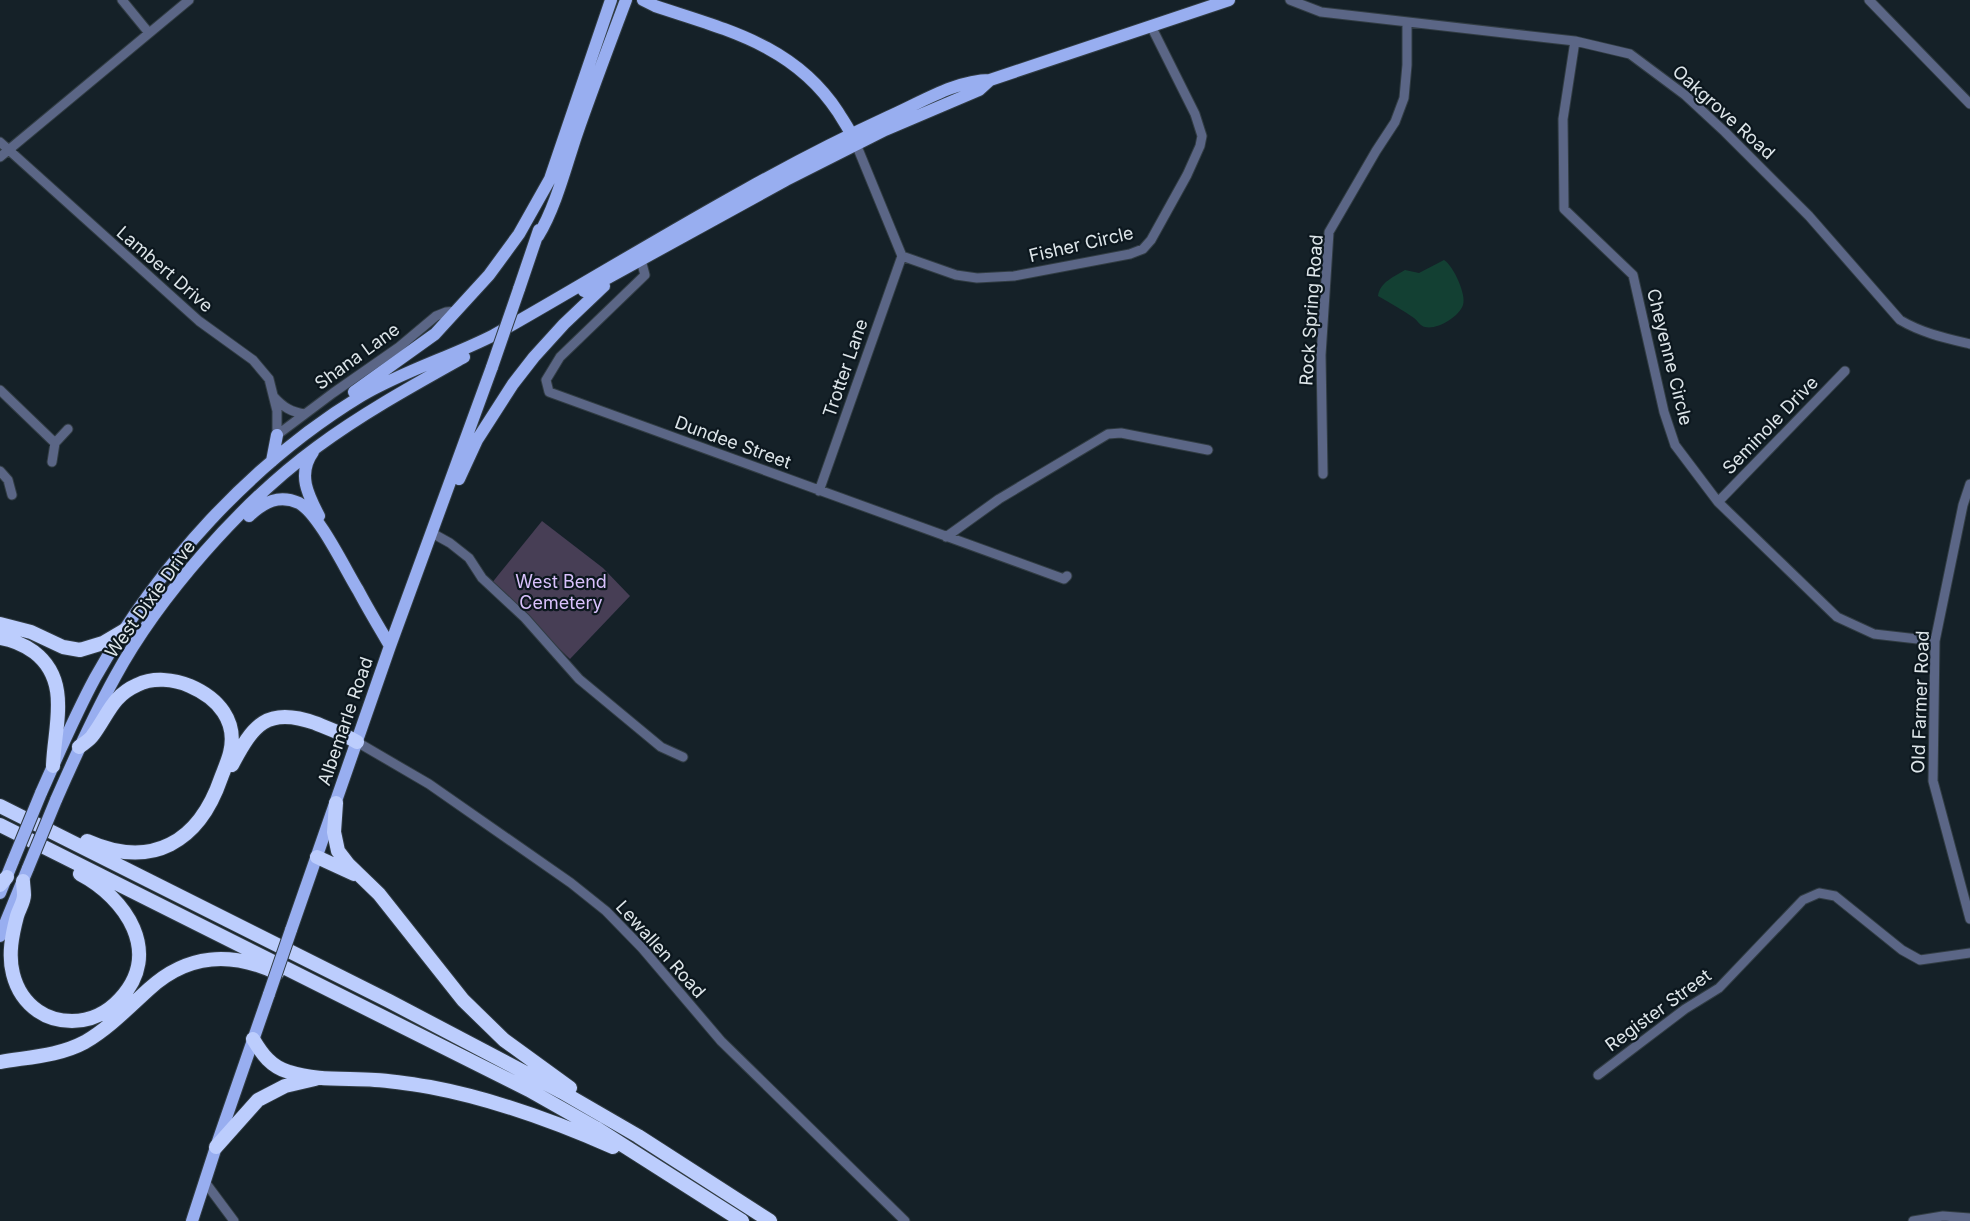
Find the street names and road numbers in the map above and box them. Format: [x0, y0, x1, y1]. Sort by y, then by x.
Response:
street label: Oakgrove Road [1669, 61, 1779, 163]
street label: Lambert Drive [113, 222, 217, 316]
street label: Fisher Circle [1027, 222, 1135, 266]
street label: Rock Spring Road [1295, 234, 1327, 386]
street label: Cheyenne Circle [1643, 286, 1697, 428]
street label: Trotter Lane [818, 316, 872, 420]
street label: Shana Lane [311, 318, 403, 394]
street label: Seminole Drive [1718, 372, 1822, 478]
street label: Dundee Street [672, 411, 794, 473]
street label: West Dixie Drive [100, 536, 200, 662]
street label: Old Farmer Road [1907, 630, 1933, 774]
street label: Albemarle Road [313, 654, 377, 788]
street label: Lewallen Road [612, 896, 710, 1002]
street label: Register Street [1601, 965, 1715, 1055]

